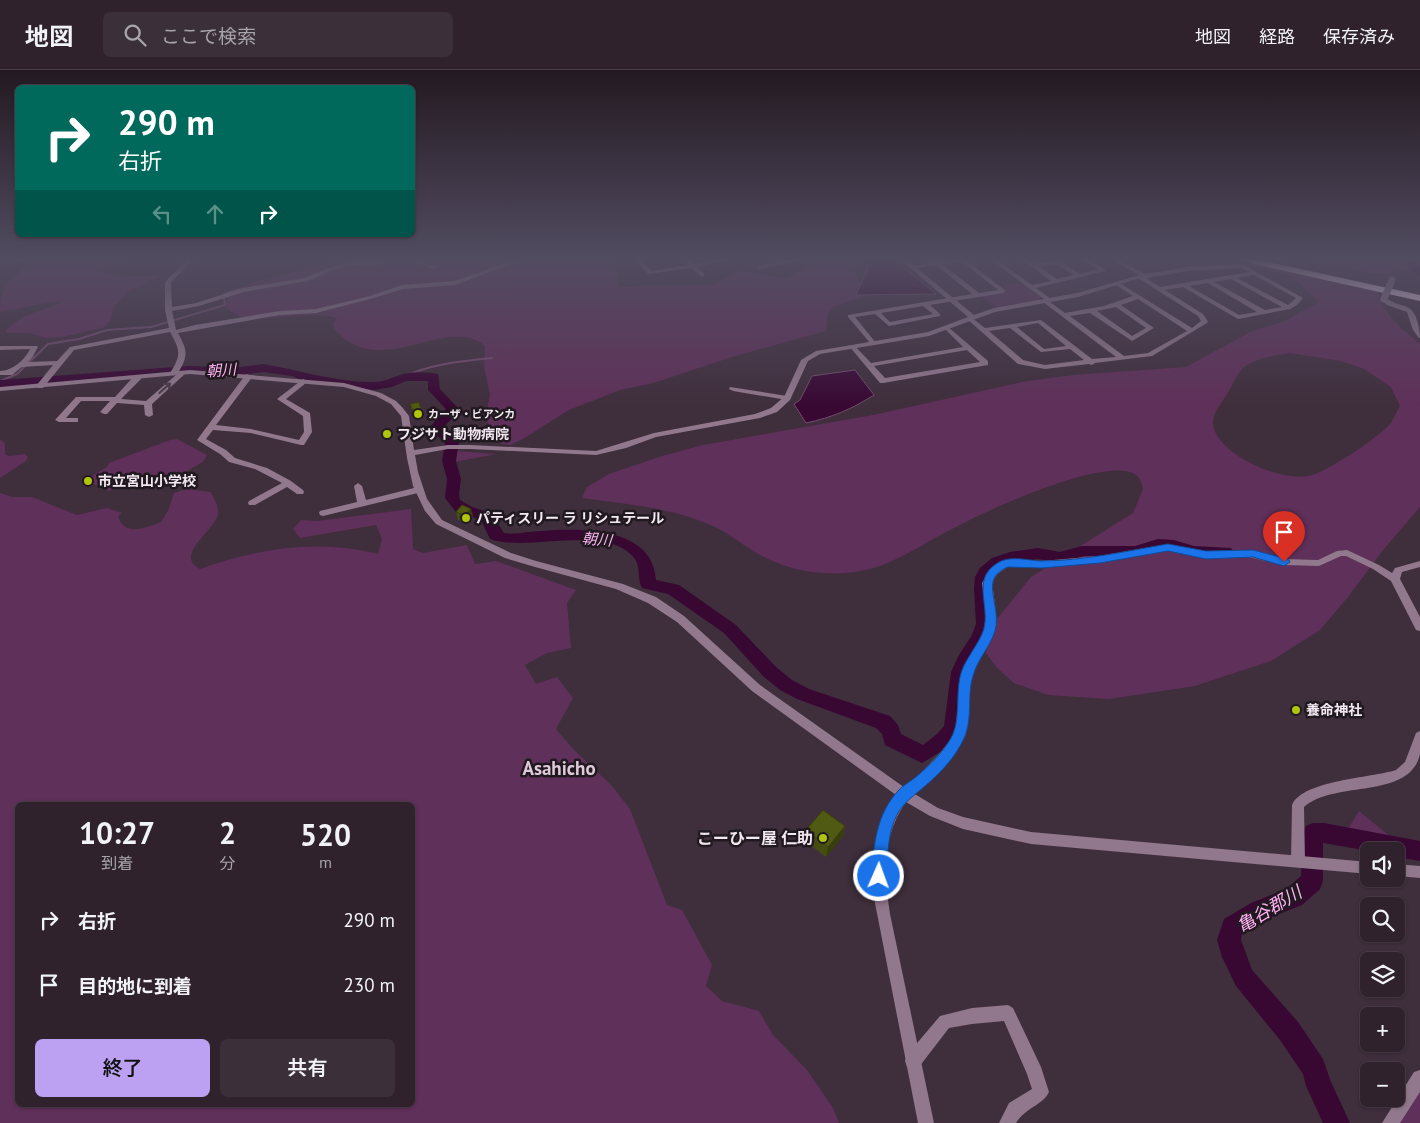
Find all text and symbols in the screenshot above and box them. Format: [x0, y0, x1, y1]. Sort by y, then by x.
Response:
search box [103, 12, 453, 57]
text: 地図 [25, 21, 73, 52]
icon: search [121, 21, 149, 49]
text: ここで検索 [161, 24, 256, 48]
text: 地図 [1195, 25, 1231, 48]
text: 経路 [1259, 25, 1295, 48]
text: 保存済み [1323, 25, 1395, 48]
text: 290 m [118, 99, 215, 145]
icon: right [35, 105, 100, 170]
text: 右折 [118, 147, 162, 175]
icon: left [148, 200, 176, 228]
icon: ahead [201, 200, 229, 228]
icon: right [254, 200, 282, 228]
water label: 朝川 [205, 359, 239, 381]
one-way arrow [158, 382, 171, 394]
place label: カーザ・ビアンカ [428, 407, 515, 421]
marker: カーザ・ビアンカ [412, 408, 424, 420]
place label: フジサト動物病院 [397, 425, 509, 443]
marker: フジサト動物病院 [381, 428, 393, 440]
place label: 市立宮山小学校 [98, 472, 196, 490]
marker: 市立宮山小学校 [82, 475, 94, 487]
place label: パティスリー ラ リシュテール [476, 509, 664, 527]
pin [1263, 511, 1305, 562]
marker: パティスリー ラ リシュテール [460, 512, 472, 524]
icon: arrive [1270, 518, 1298, 546]
water label: 朝川 [581, 528, 615, 550]
place label: 養命神社 [1306, 701, 1362, 719]
marker: 養命神社 [1290, 704, 1302, 716]
district label: Asahicho [522, 756, 596, 780]
text: 10:27 [79, 813, 155, 852]
text: 2 [219, 813, 236, 852]
text: 520 [300, 815, 351, 854]
place label: こーひー屋 仁助 [697, 828, 813, 848]
marker: こーひー屋 仁助 [817, 832, 829, 844]
map controls [1360, 842, 1405, 1107]
button: sound [1360, 842, 1405, 887]
position arrow [852, 849, 904, 901]
text: m [319, 852, 332, 872]
text: 到着 [101, 853, 133, 873]
text: 分 [220, 853, 236, 873]
water label: 亀谷郡川 [1232, 880, 1307, 937]
button: search [1360, 897, 1405, 942]
icon: right [35, 906, 63, 934]
text: 290 m [343, 908, 395, 932]
text: 右折 [78, 909, 116, 933]
button: layers [1360, 952, 1405, 997]
icon: arrive [35, 971, 63, 999]
text: 230 m [343, 973, 395, 997]
text: 目的地に到着 [78, 974, 192, 998]
button: + [1360, 1007, 1405, 1052]
button: 終了 [35, 1039, 210, 1097]
button: 共有 [220, 1039, 395, 1097]
button: − [1360, 1062, 1405, 1107]

